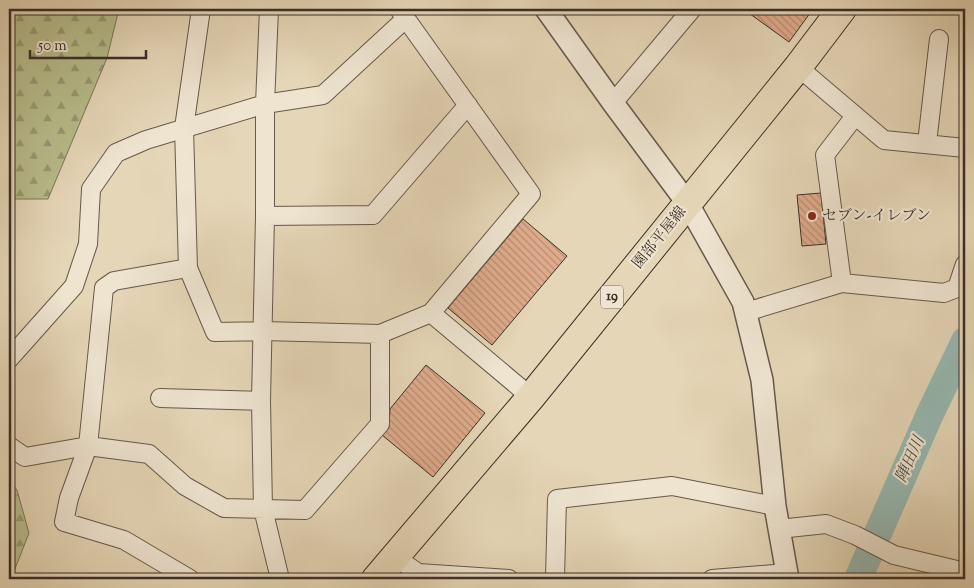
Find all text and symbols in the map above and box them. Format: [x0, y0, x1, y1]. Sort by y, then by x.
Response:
scale bar [30, 28, 146, 60]
text: 50 m [37, 36, 67, 57]
street label: 園部平屋線 [628, 202, 692, 274]
place label: セブン-イレブン [822, 206, 931, 227]
marker: セブン-イレブン [806, 210, 818, 222]
road number: 19 [601, 286, 623, 308]
water label: 陣田川 [891, 432, 932, 487]

